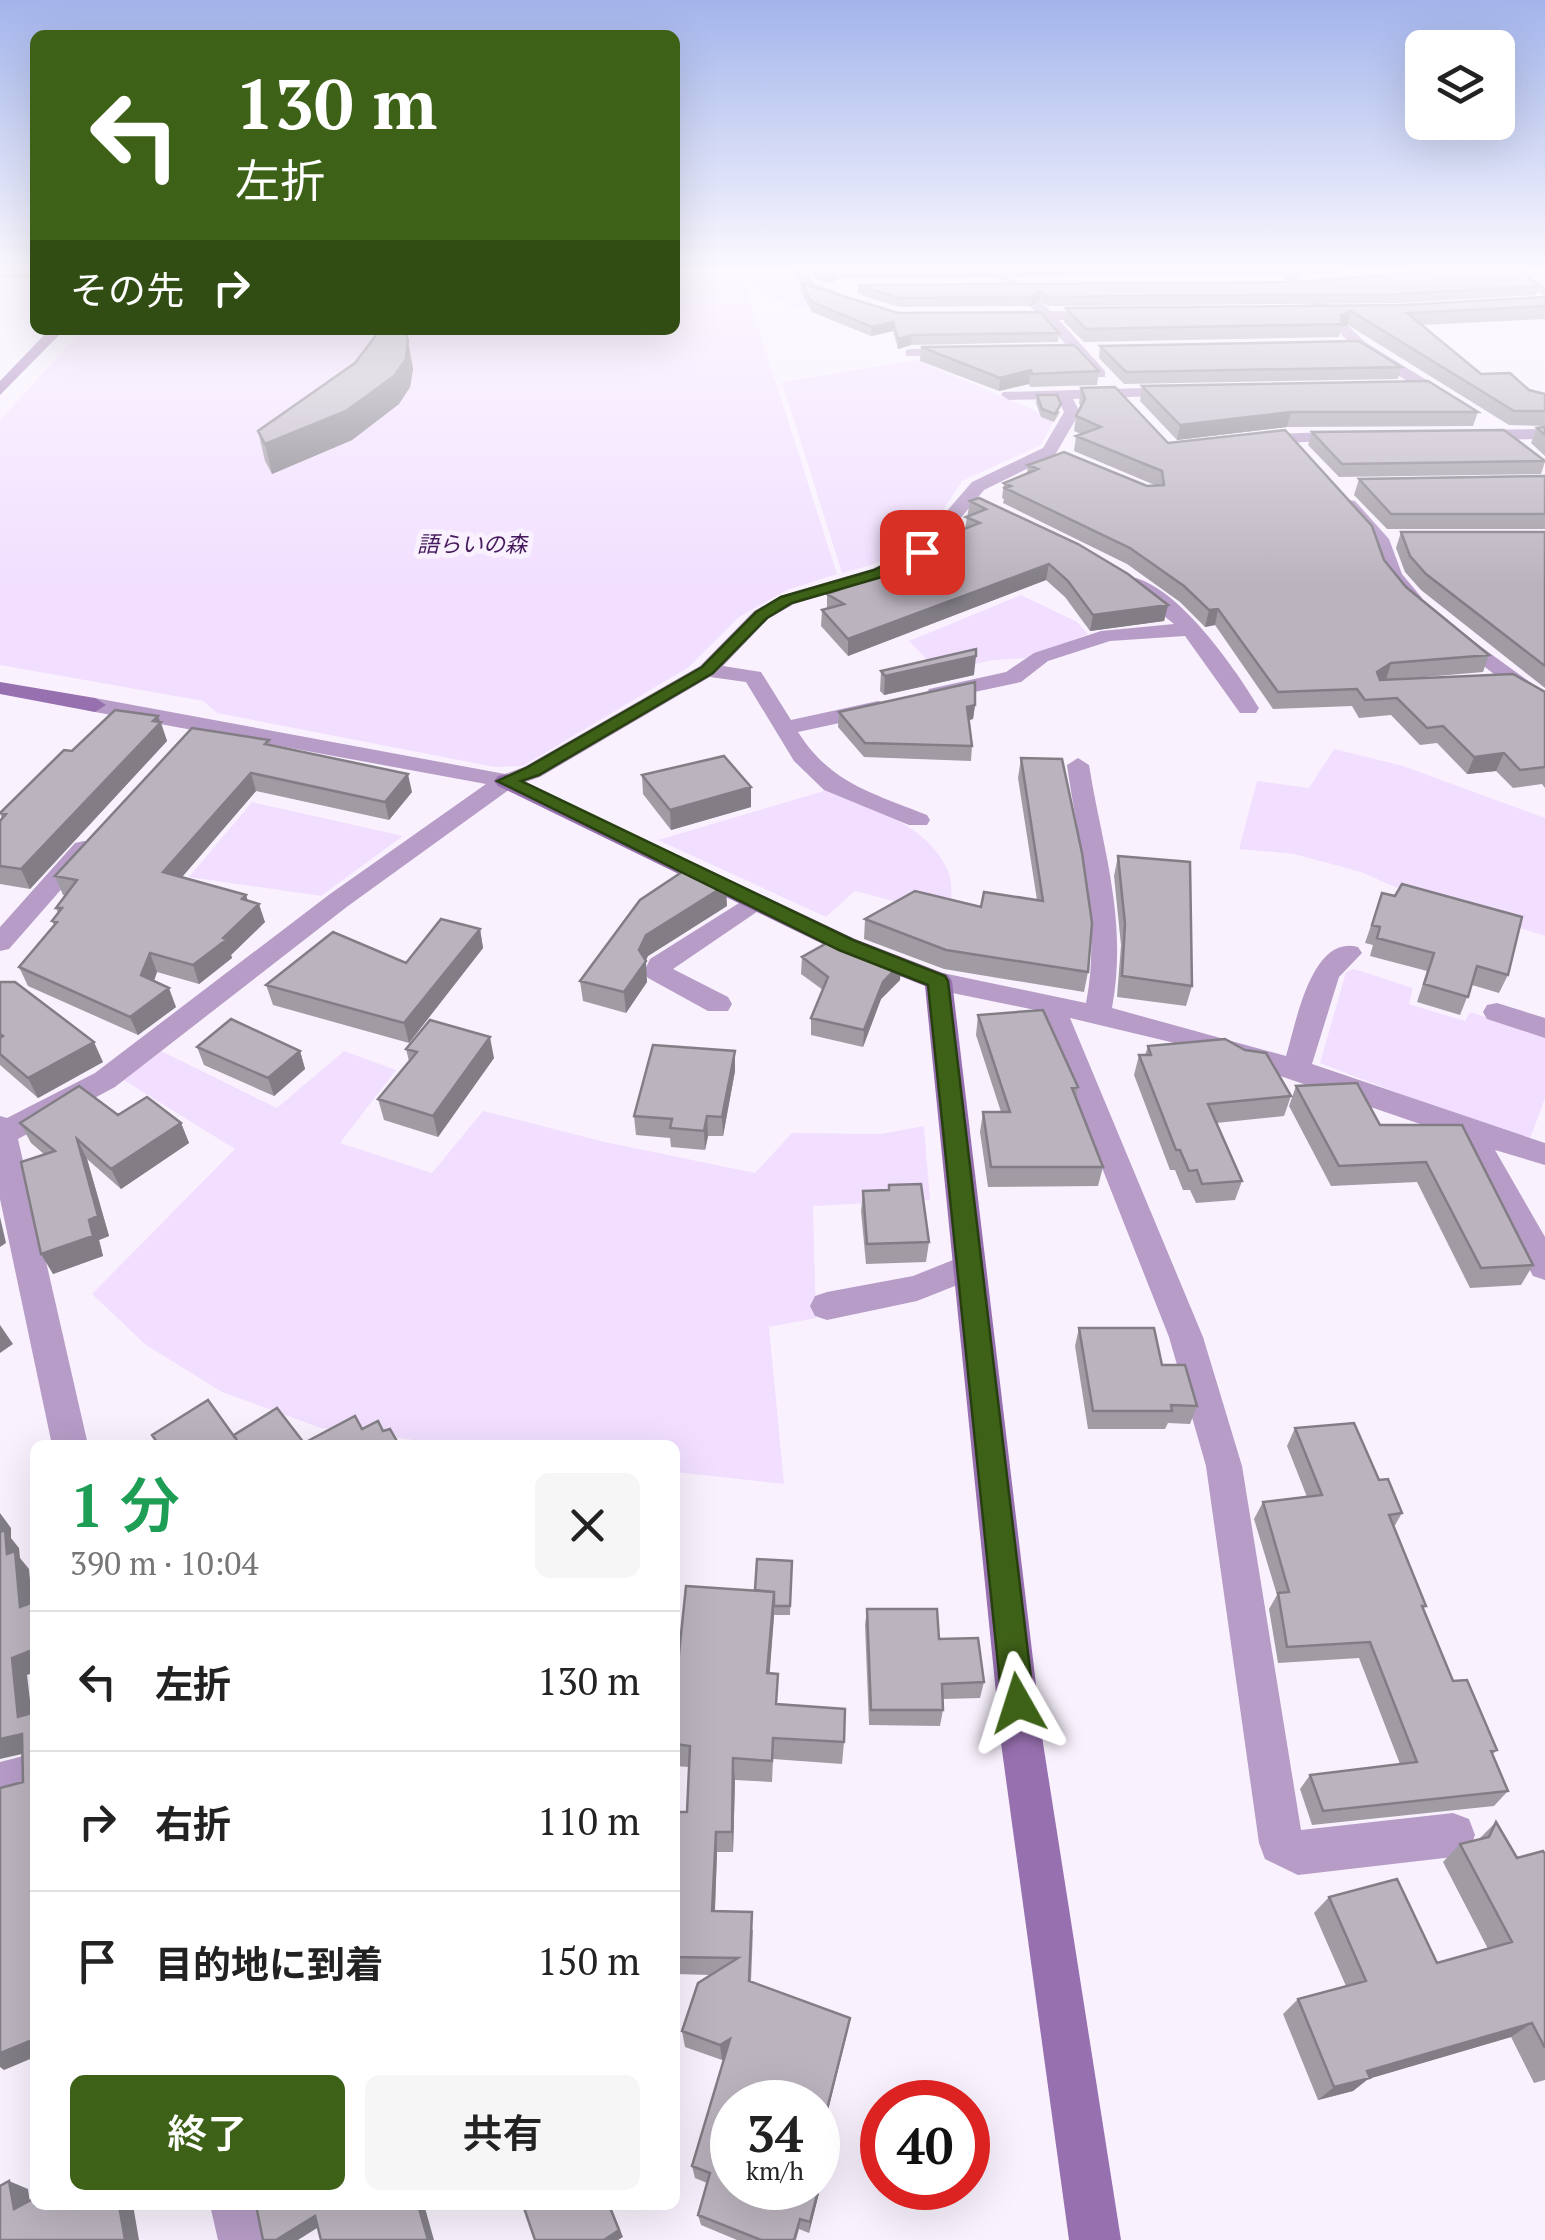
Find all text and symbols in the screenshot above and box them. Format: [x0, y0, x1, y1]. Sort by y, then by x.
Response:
map controls [1405, 30, 1515, 140]
button: layers [1405, 30, 1515, 140]
text: 130 m [235, 56, 437, 149]
icon: left [70, 70, 200, 200]
text: 左折 [235, 150, 325, 210]
icon: right [204, 260, 259, 315]
text: その先 [70, 265, 184, 315]
pin [880, 510, 965, 595]
icon: arrive [895, 525, 950, 580]
park label: 語らいの森 [417, 529, 529, 558]
text: 1 分 [70, 1465, 180, 1544]
button: close [535, 1473, 640, 1578]
text: 390 m · 10:04 [70, 1542, 258, 1584]
position arrow [966, 1651, 1070, 1755]
icon: left [70, 1654, 125, 1709]
text: 130 m [537, 1656, 640, 1706]
text: 左折 [155, 1659, 231, 1709]
icon: right [70, 1794, 125, 1849]
text: 110 m [537, 1796, 640, 1846]
text: 右折 [155, 1799, 231, 1849]
icon: arrive [70, 1934, 125, 1989]
text: 150 m [537, 1936, 640, 1986]
text: 目的地に到着 [155, 1939, 383, 1989]
button: 終了 [70, 2075, 345, 2190]
button: 共有 [365, 2075, 640, 2190]
speed limit sign: 40 [860, 2080, 990, 2210]
text: 34 [747, 2100, 803, 2166]
text: km/h [746, 2154, 804, 2187]

